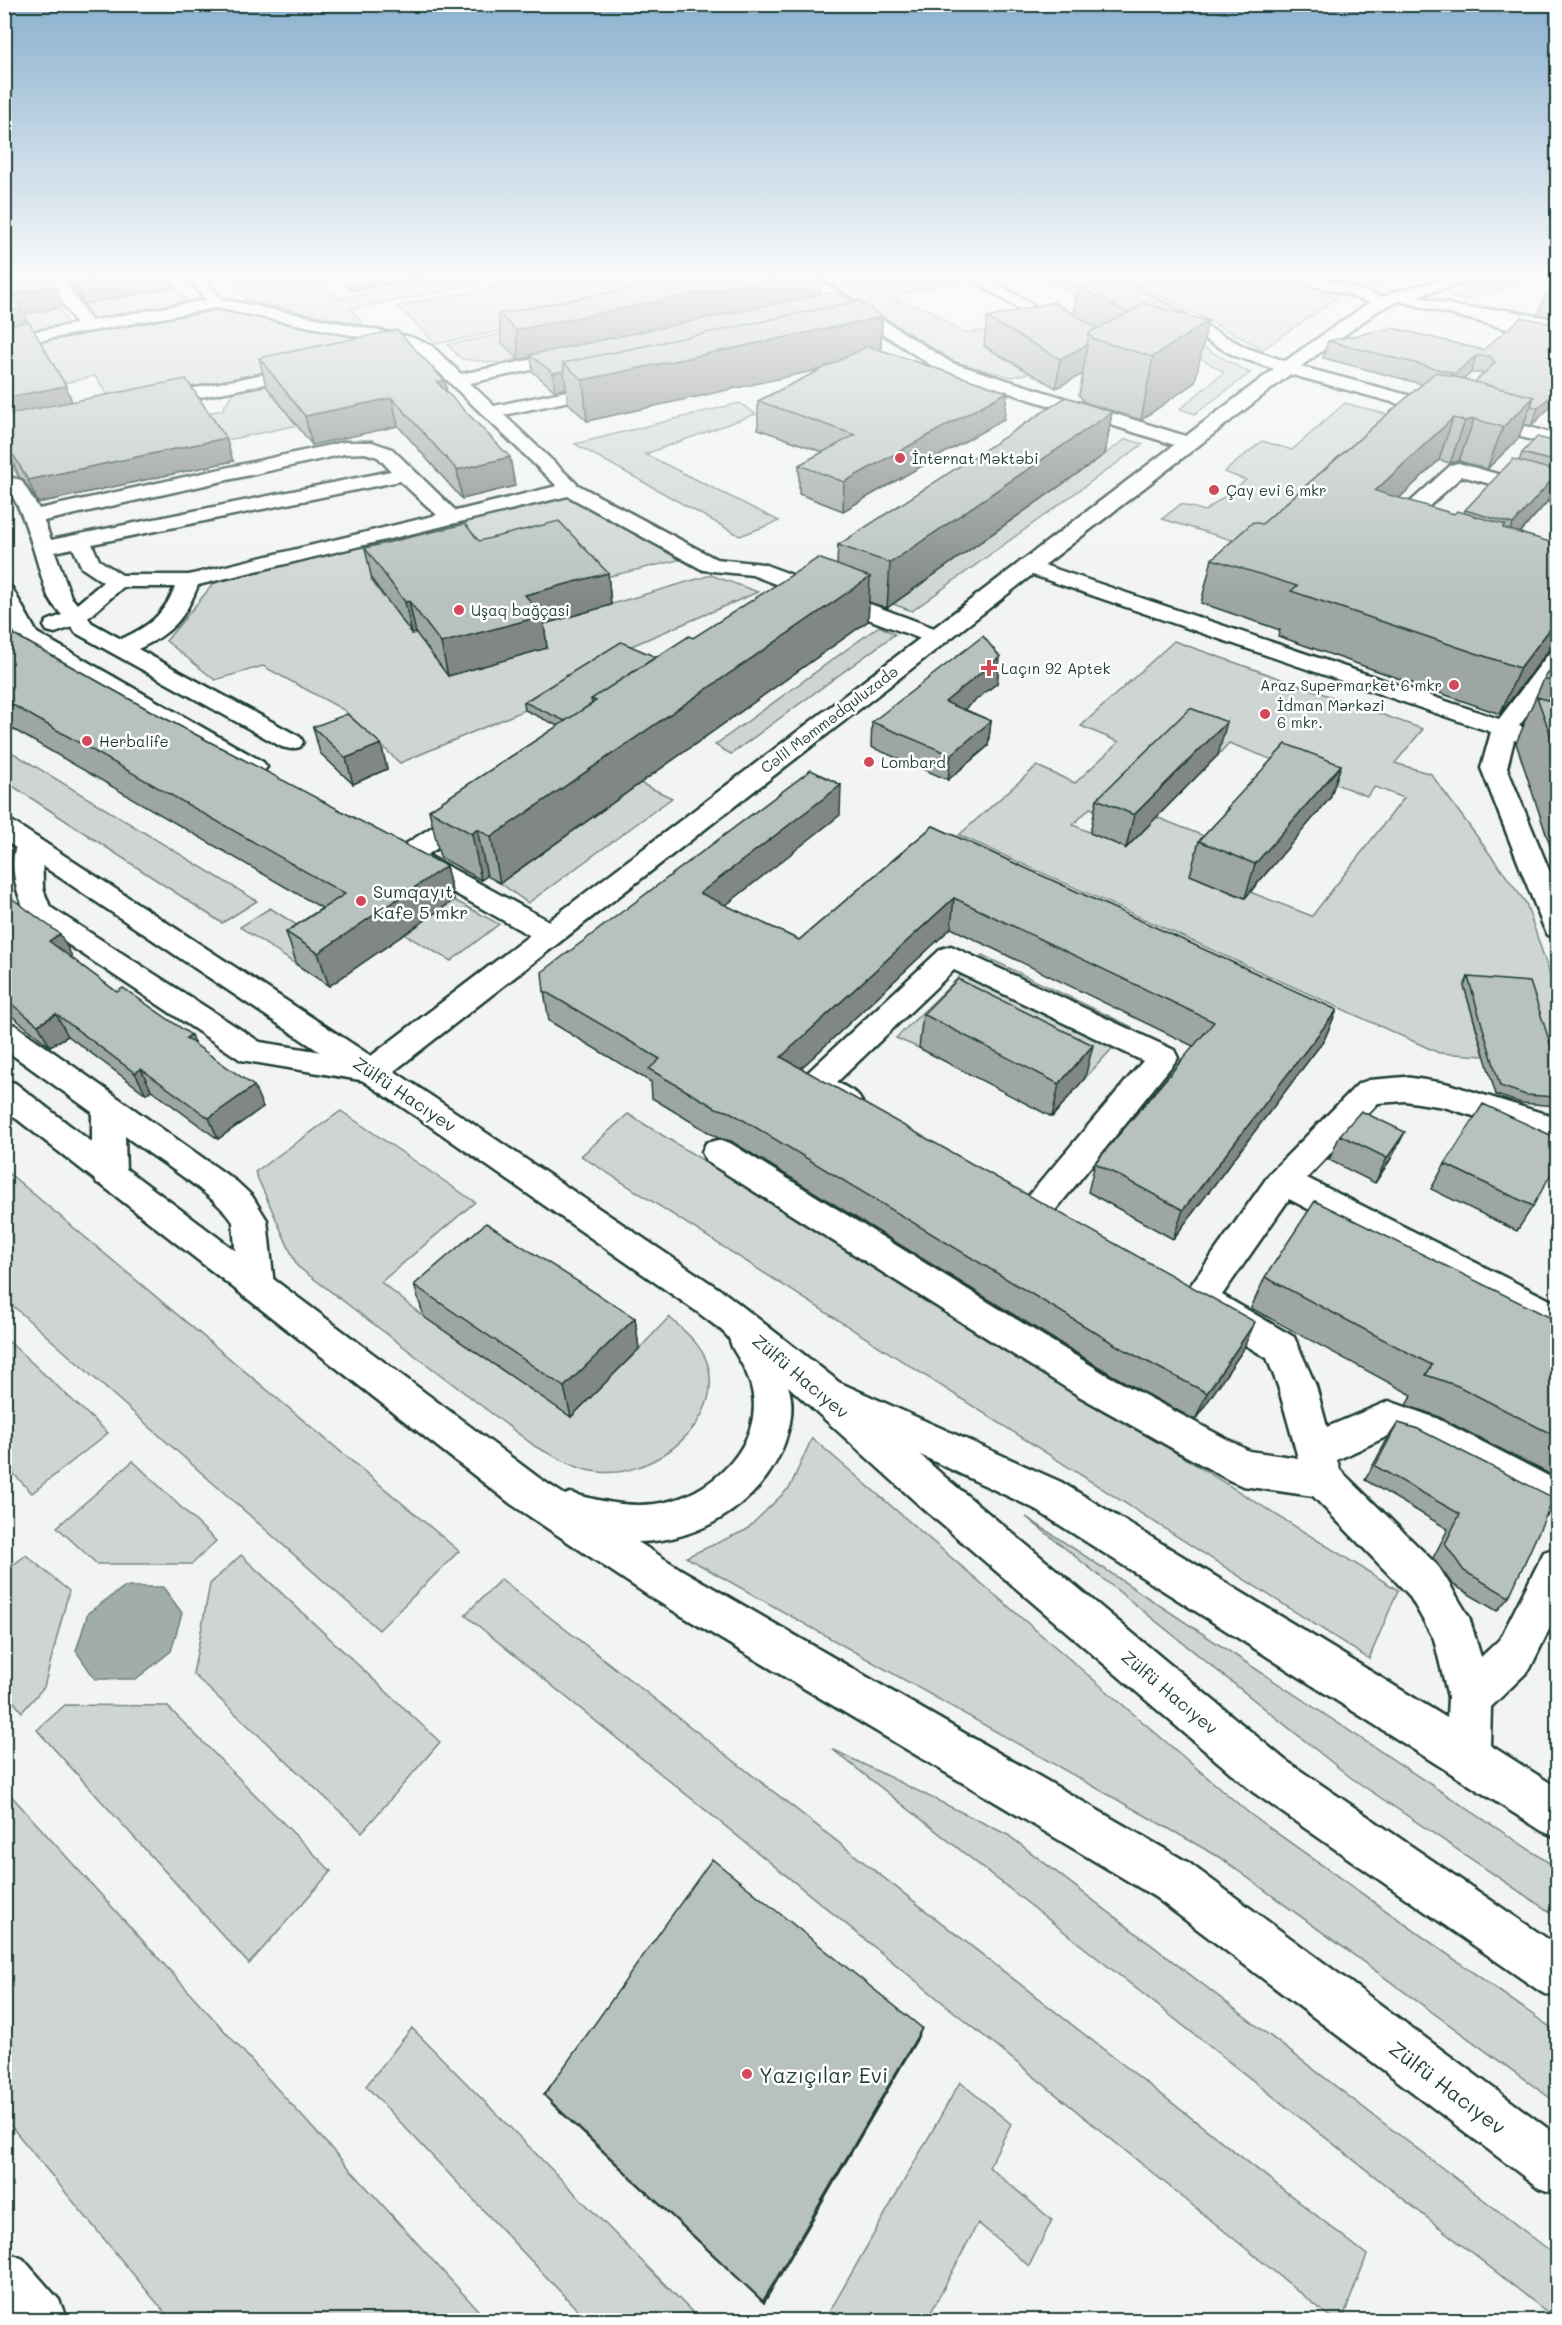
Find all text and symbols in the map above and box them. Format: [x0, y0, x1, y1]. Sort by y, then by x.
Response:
place label: İnternat Məktəbi [912, 448, 1039, 468]
marker: İnternat Məktəbi [893, 451, 907, 465]
place label: Çay evi 6 mkr [1226, 480, 1327, 500]
marker: Çay evi 6 mkr [1207, 483, 1221, 497]
place label: Uşaq bağçasi [471, 600, 570, 620]
marker: Uşaq bağçasi [452, 603, 466, 617]
place label: Laçın 92 Aptek [1001, 658, 1110, 678]
street label: Cəlil Məmmədquluzadə [756, 661, 902, 777]
marker: Laçın 92 Aptek [982, 661, 996, 675]
place label: Araz Supermarket 6 mkr [1260, 675, 1442, 695]
marker: Araz Supermarket 6 mkr [1447, 678, 1461, 692]
place label: İdman Mәrkәzi 6 mkr. [1277, 695, 1385, 732]
marker: İdman Mәrkәzi 6 mkr. [1258, 707, 1272, 721]
place label: Herbalife [99, 731, 169, 751]
marker: Herbalife [80, 734, 94, 748]
place label: Lombard [881, 752, 946, 772]
marker: Lombard [862, 755, 876, 769]
place label: Sumqayıt Kafe 5 mkr [373, 879, 468, 924]
marker: Sumqayıt Kafe 5 mkr [354, 894, 368, 908]
street label: Zülfü Hacıyev [349, 1051, 461, 1137]
street label: Zülfü Hacıyev [748, 1328, 854, 1424]
street label: Zülfü Hacıyev [1117, 1644, 1223, 1740]
street label: Zülfü Hacıyev [1384, 2034, 1512, 2140]
place label: Yazıçılar Evi [759, 2061, 888, 2088]
marker: Yazıçılar Evi [740, 2067, 754, 2081]

